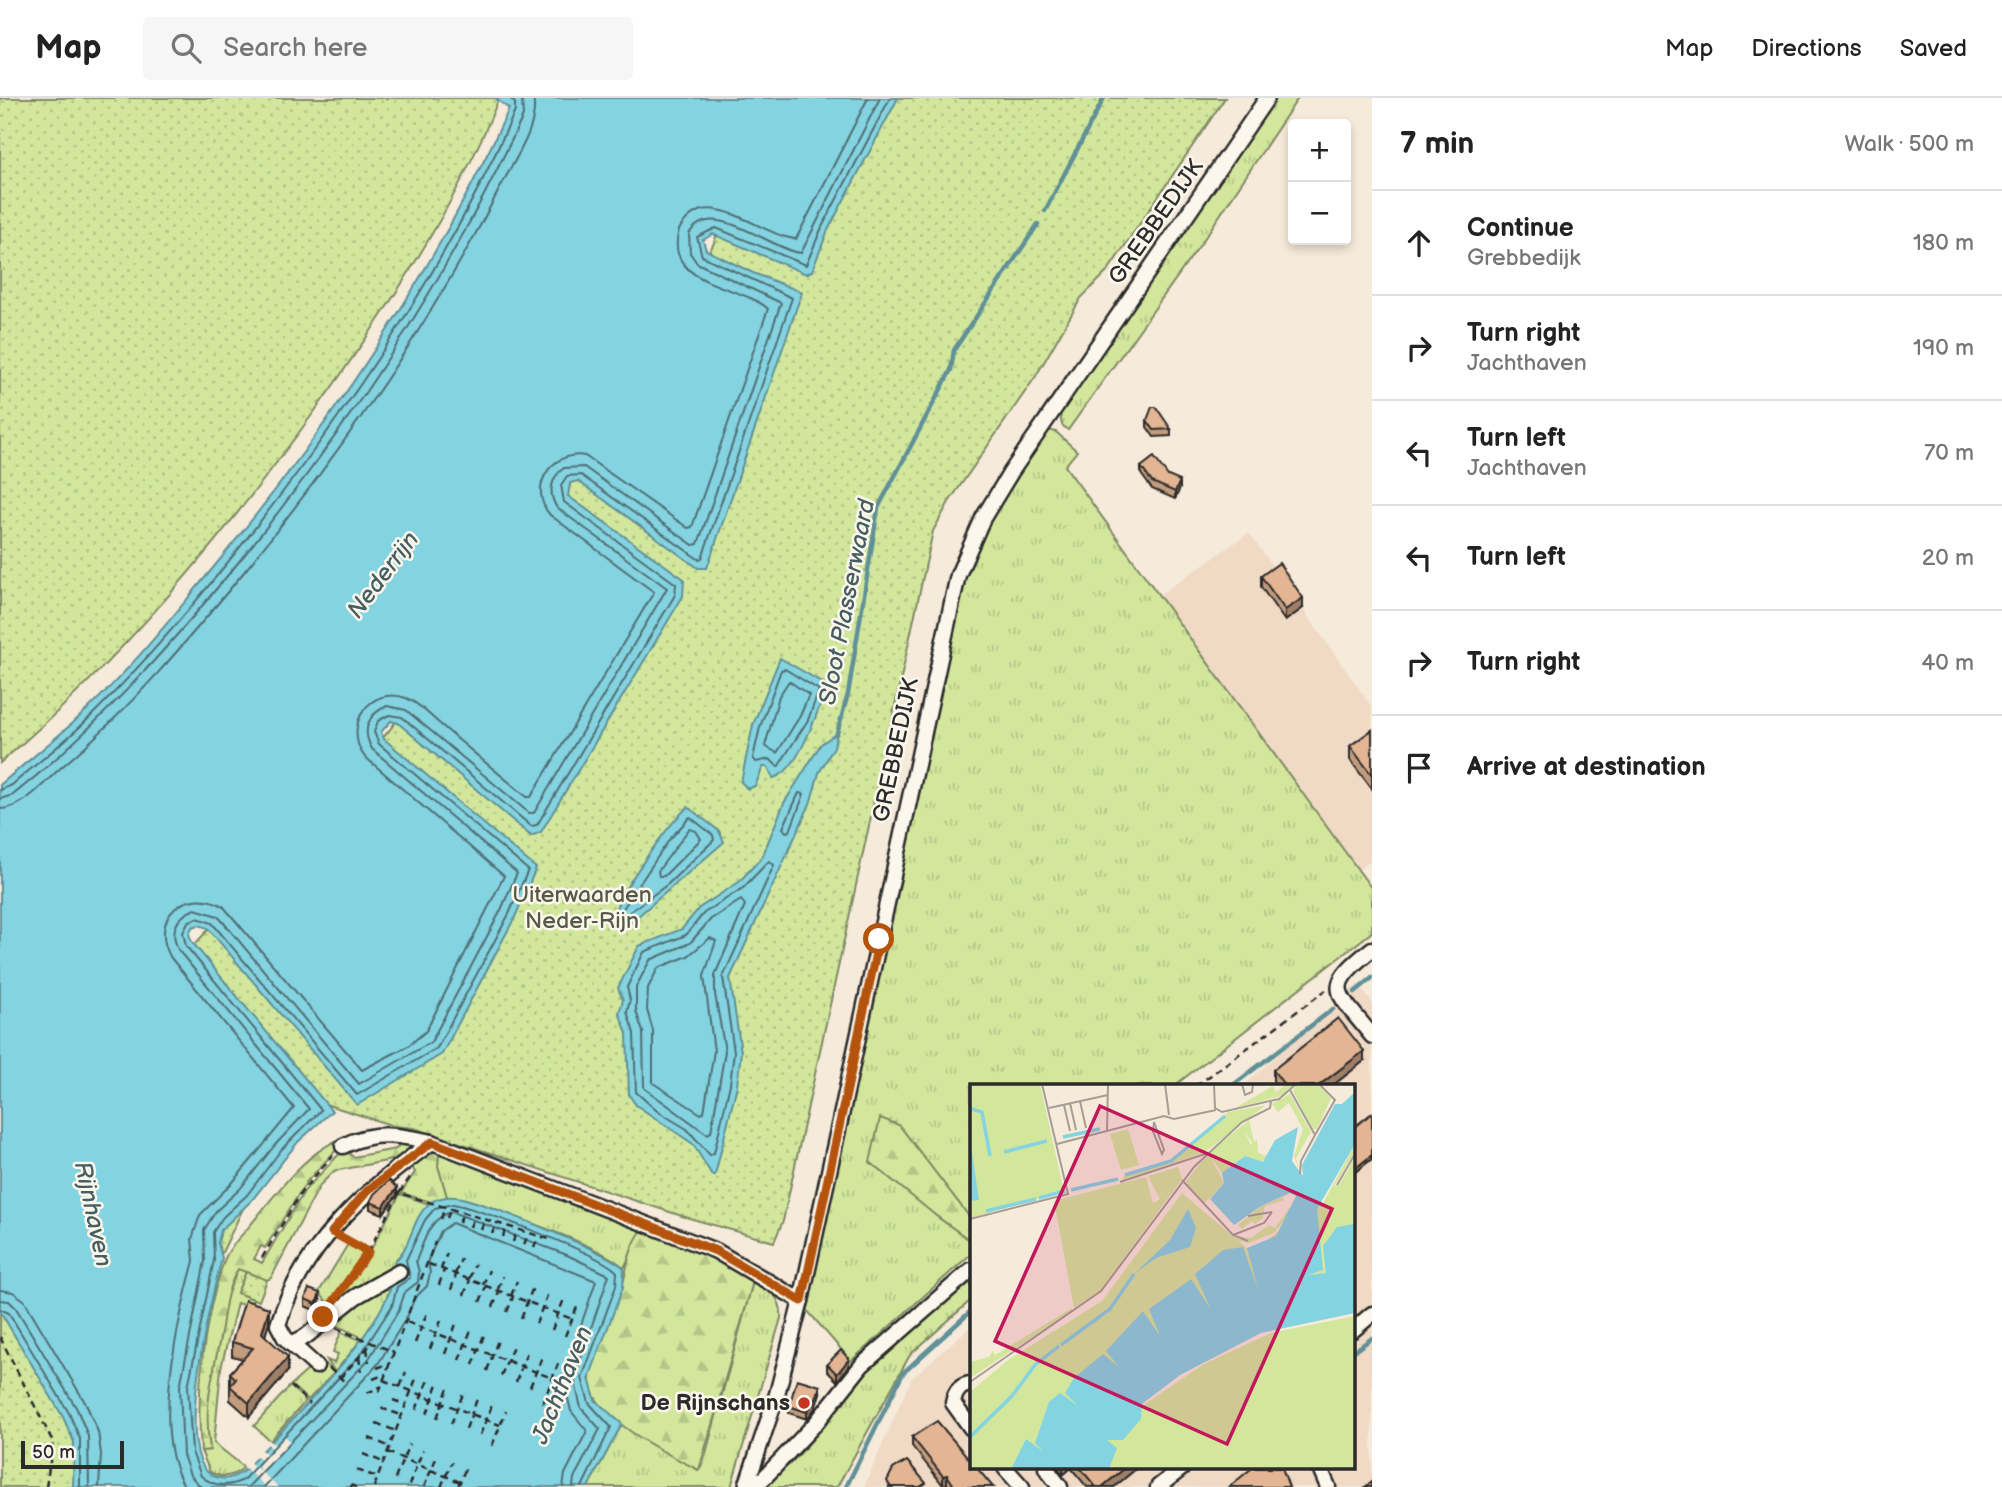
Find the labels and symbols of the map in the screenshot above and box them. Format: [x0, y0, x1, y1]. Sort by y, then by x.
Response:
street label: GREBBEDIJK [1102, 154, 1210, 290]
water label: Sloot Plasserwaard [813, 495, 881, 707]
water label: Nederrijn [341, 526, 425, 624]
street label: GREBBEDIJK [867, 675, 925, 825]
park label: Uiterwaarden Neder-Rijn [512, 881, 652, 935]
route start [863, 923, 894, 954]
inset map [970, 1084, 1354, 1470]
water label: Rijnhaven [68, 1159, 118, 1269]
route end [307, 1301, 338, 1332]
water label: Jachthaven [525, 1322, 599, 1449]
place label: De Rijnschans [640, 1389, 790, 1417]
marker: De Rijnschans [796, 1395, 812, 1411]
scale bar [21, 1438, 124, 1470]

